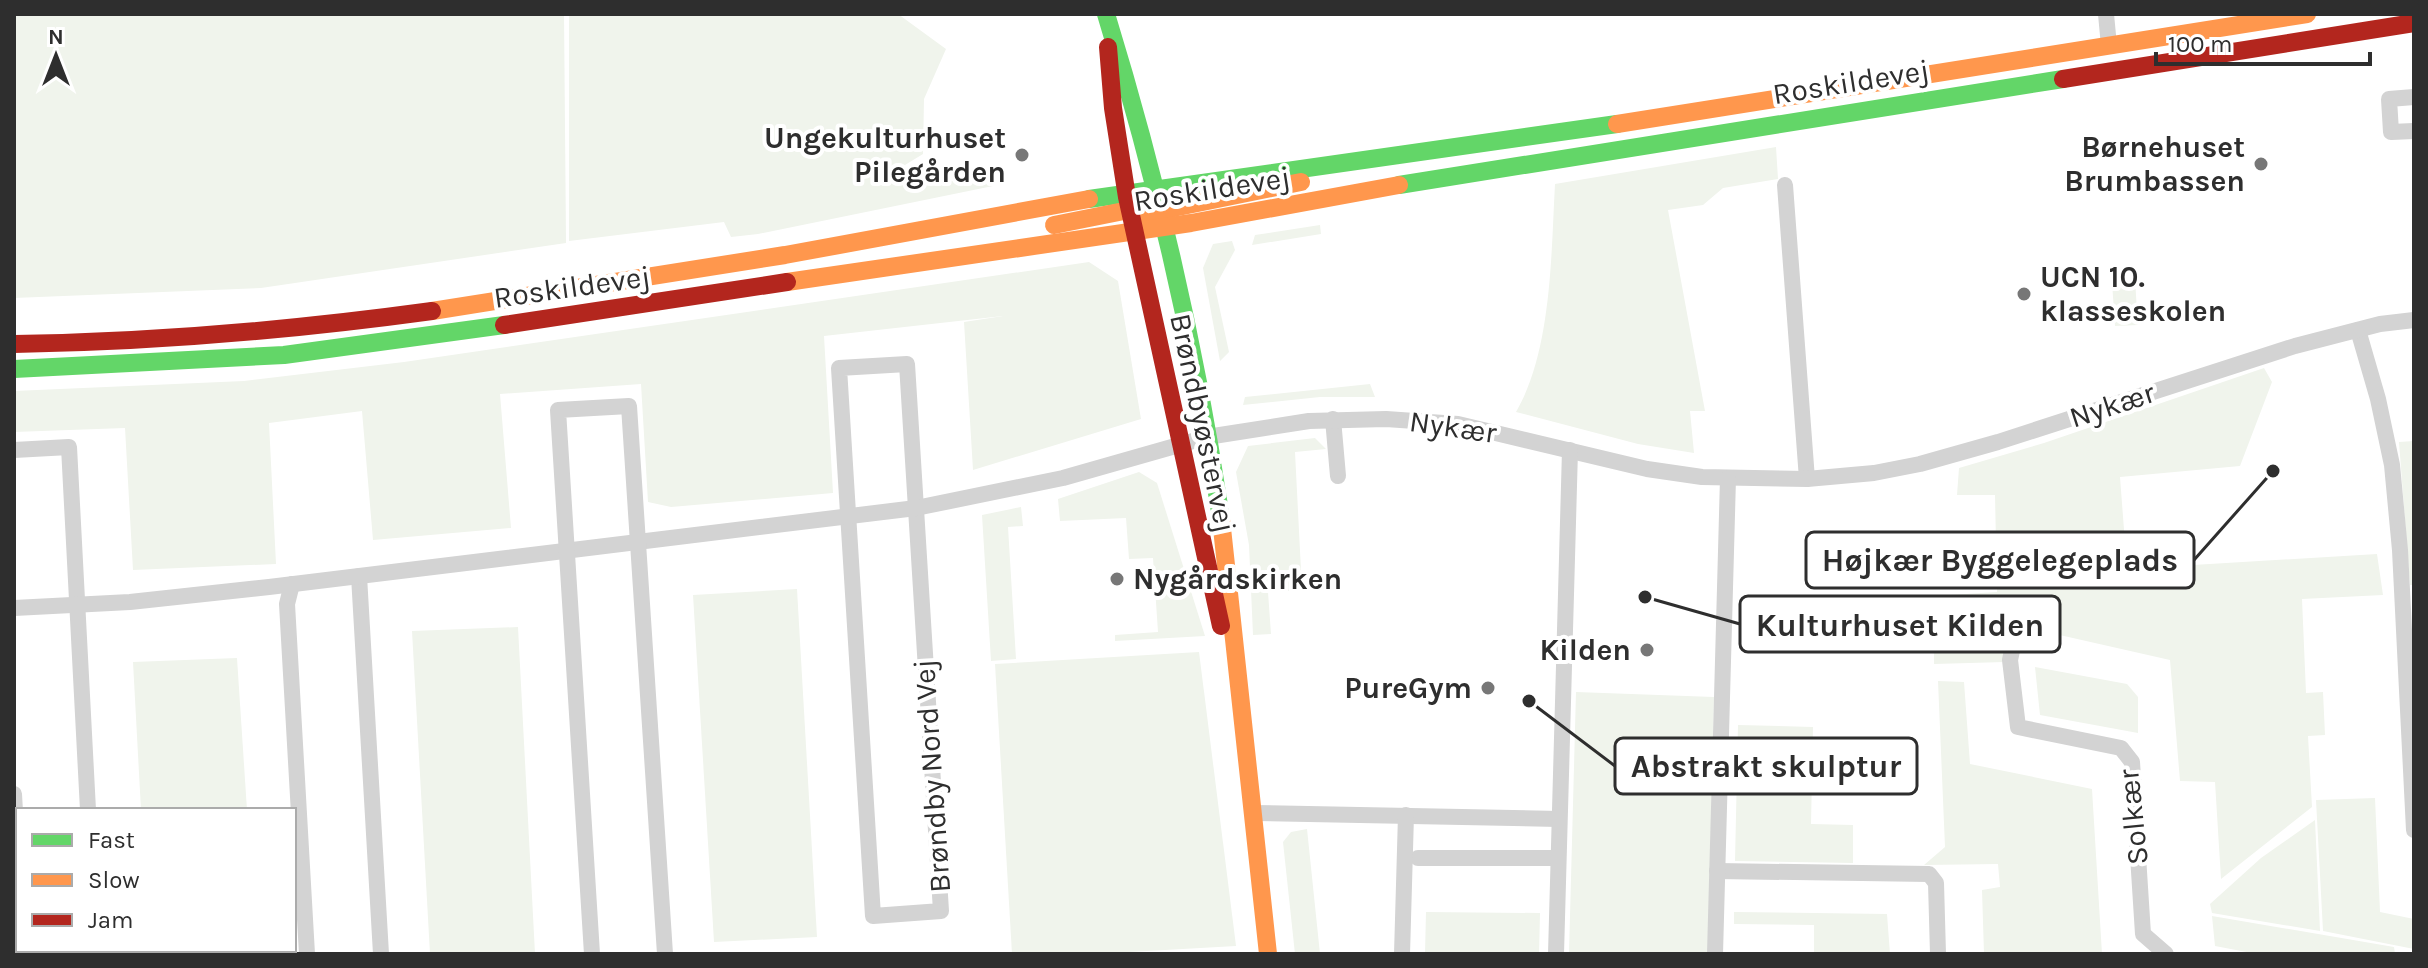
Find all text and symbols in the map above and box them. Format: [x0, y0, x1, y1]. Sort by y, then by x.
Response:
north arrow [16, 16, 96, 96]
scale bar [2156, 16, 2370, 66]
text: N [48, 24, 64, 50]
text: 100 m [2168, 30, 2233, 58]
street label: Roskildevej [1770, 52, 1932, 112]
place label: Ungekulturhuset Pilegården [764, 120, 1006, 190]
place label: Børnehuset Brumbassen [2064, 129, 2245, 199]
marker: Ungekulturhuset Pilegården [1013, 146, 1031, 164]
marker: Børnehuset Brumbassen [2252, 155, 2270, 173]
street label: Roskildevej [1131, 159, 1293, 219]
street label: Roskildevej [491, 258, 653, 316]
place label: UCN 10. klasseskolen [2040, 259, 2226, 329]
marker: UCN 10. klasseskolen [2015, 285, 2033, 303]
street label: Brøndbyøstervej [1162, 310, 1244, 536]
street label: Nykær [2065, 374, 2159, 436]
street label: Nykær [1407, 403, 1499, 451]
callout: Højkær Byggelegeplads [1806, 532, 2194, 588]
text: Højkær Byggelegeplads [1822, 542, 2178, 579]
place label: Nygårdskirken [1133, 561, 1342, 597]
marker: Nygårdskirken [1108, 570, 1126, 588]
callout: Kulturhuset Kilden [1740, 596, 2060, 652]
text: Kulturhuset Kilden [1756, 607, 2044, 644]
place label: Kilden [1539, 632, 1631, 668]
marker: Kilden [1638, 641, 1656, 659]
street label: Brøndby Nord Vej [906, 658, 958, 894]
place label: PureGym [1344, 670, 1472, 706]
marker: PureGym [1479, 679, 1497, 697]
callout: Abstrakt skulptur [1615, 738, 1917, 794]
text: Abstrakt skulptur [1631, 748, 1902, 785]
street label: Solkær [2110, 767, 2156, 867]
legend [16, 808, 296, 952]
text: Fast [88, 826, 135, 854]
text: Slow [88, 866, 140, 894]
text: Jam [88, 906, 133, 934]

